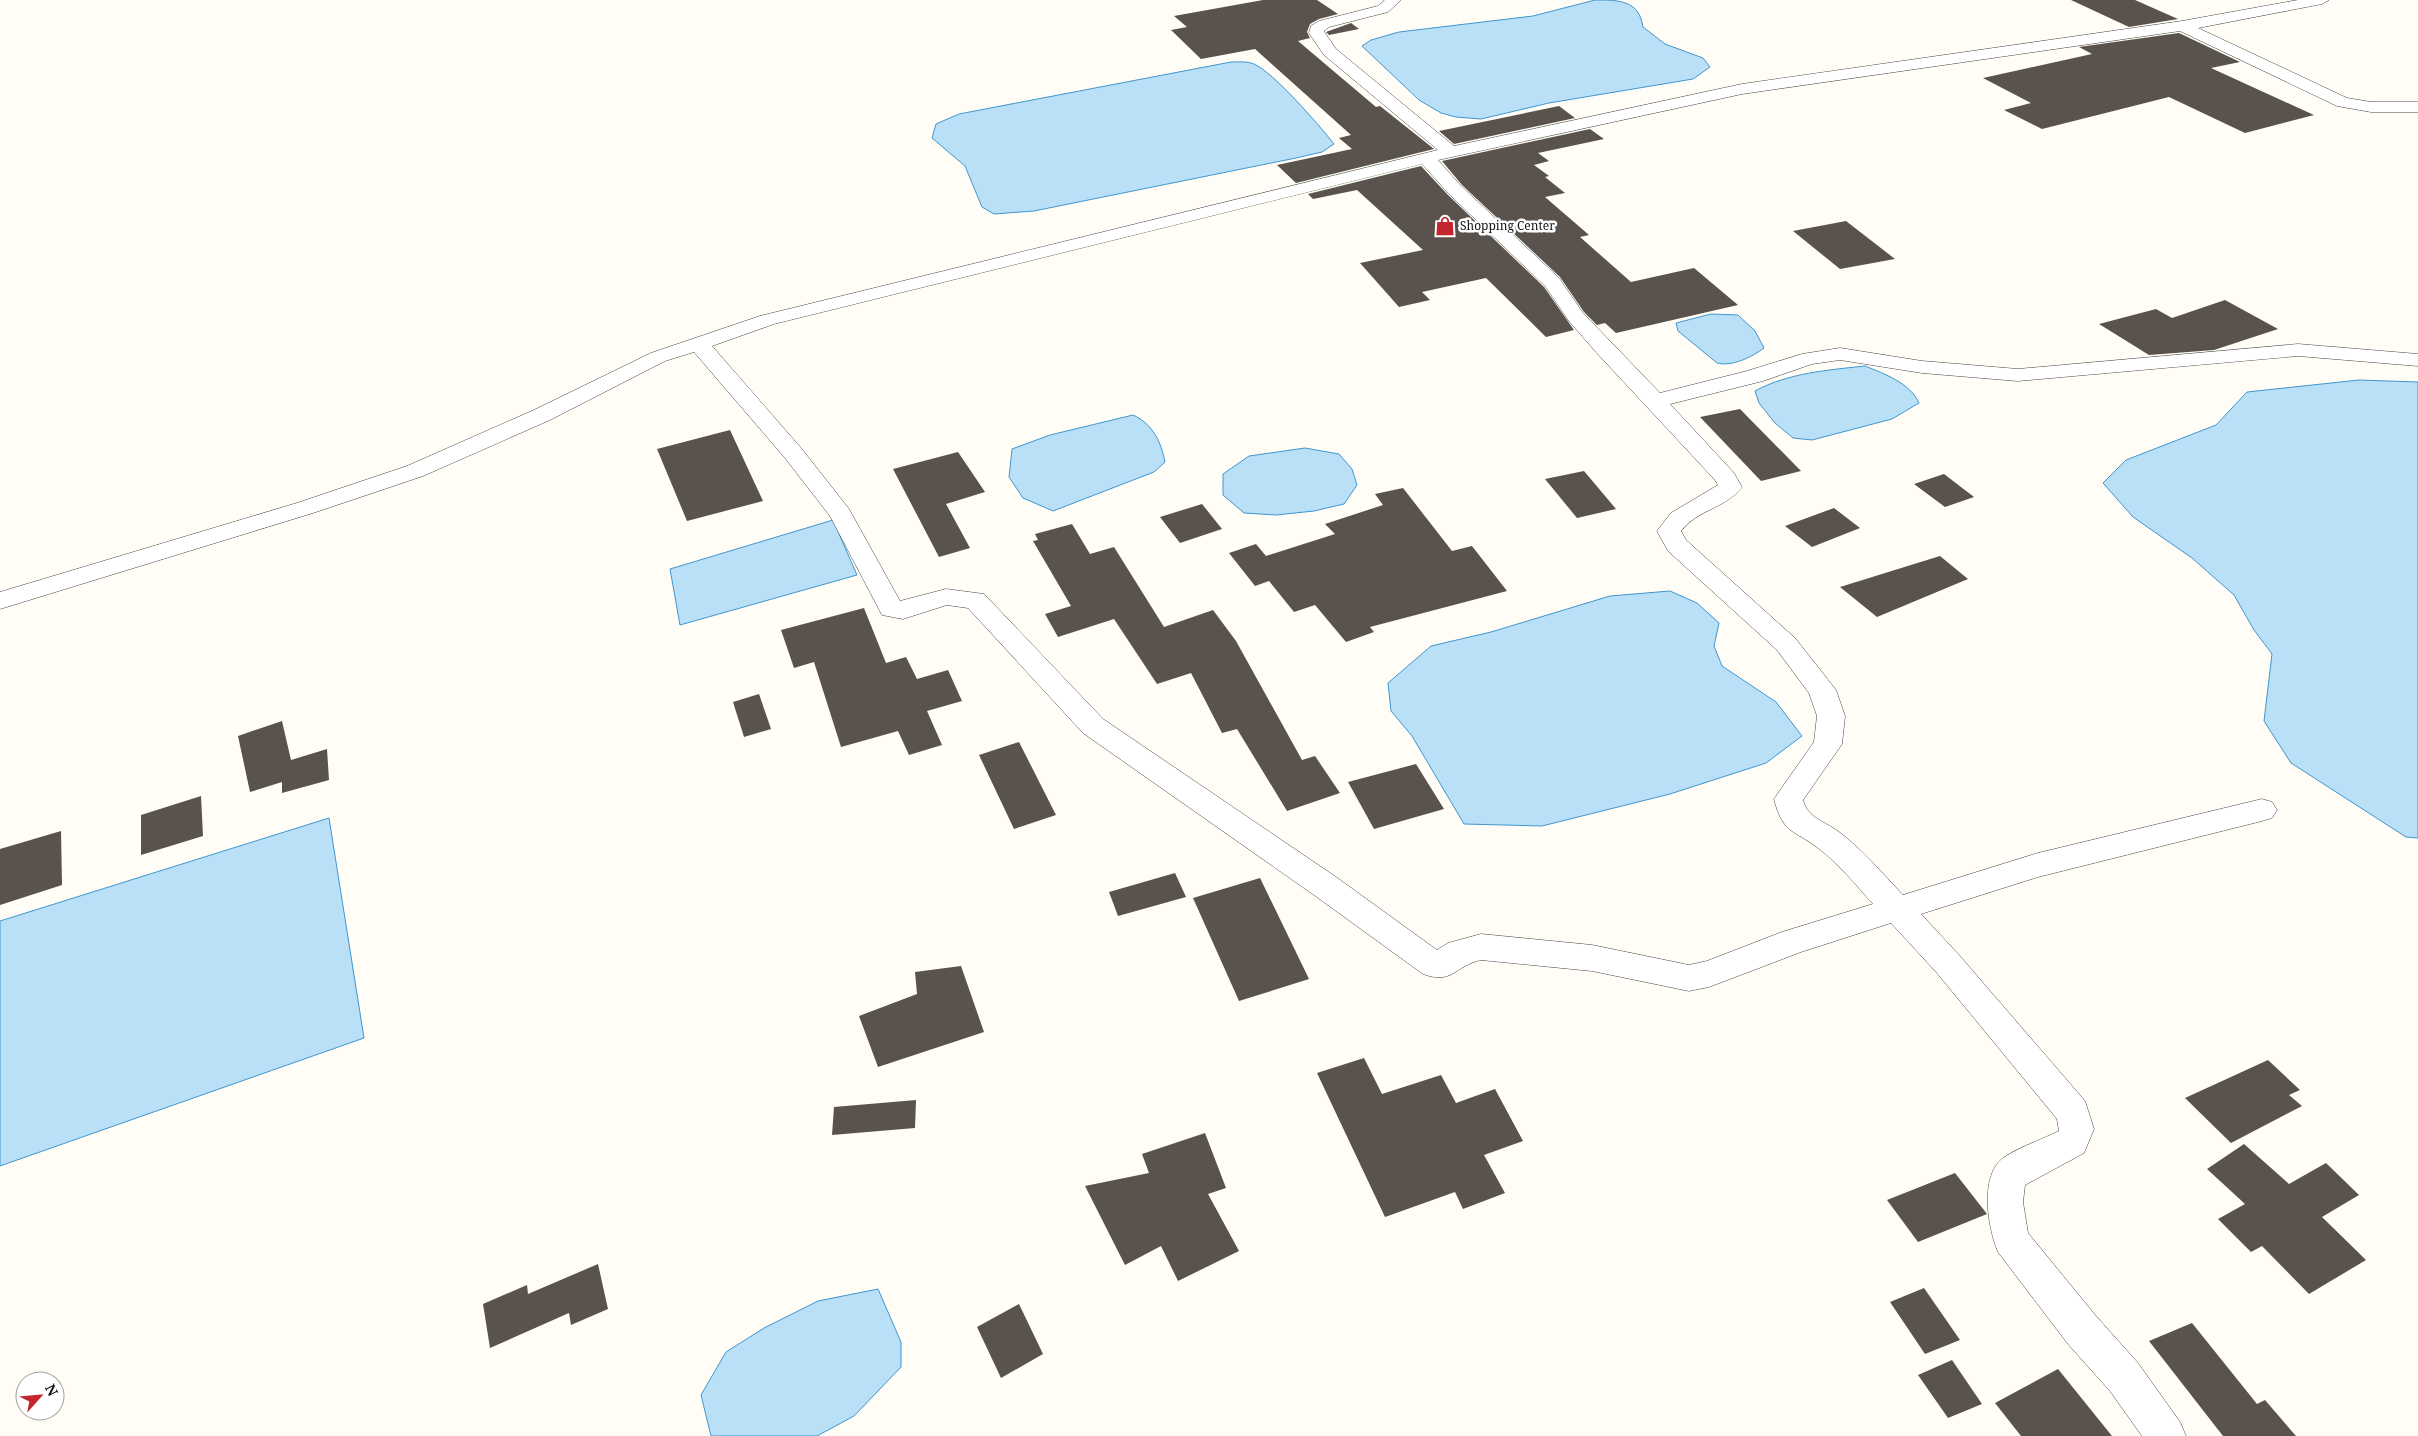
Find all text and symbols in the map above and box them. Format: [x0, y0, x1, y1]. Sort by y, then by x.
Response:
shop icon: Shopping Center [1434, 215, 1456, 237]
place label: Shopping Center [1460, 217, 1555, 234]
north arrow [15, 1371, 65, 1421]
text: N [41, 1381, 63, 1399]

